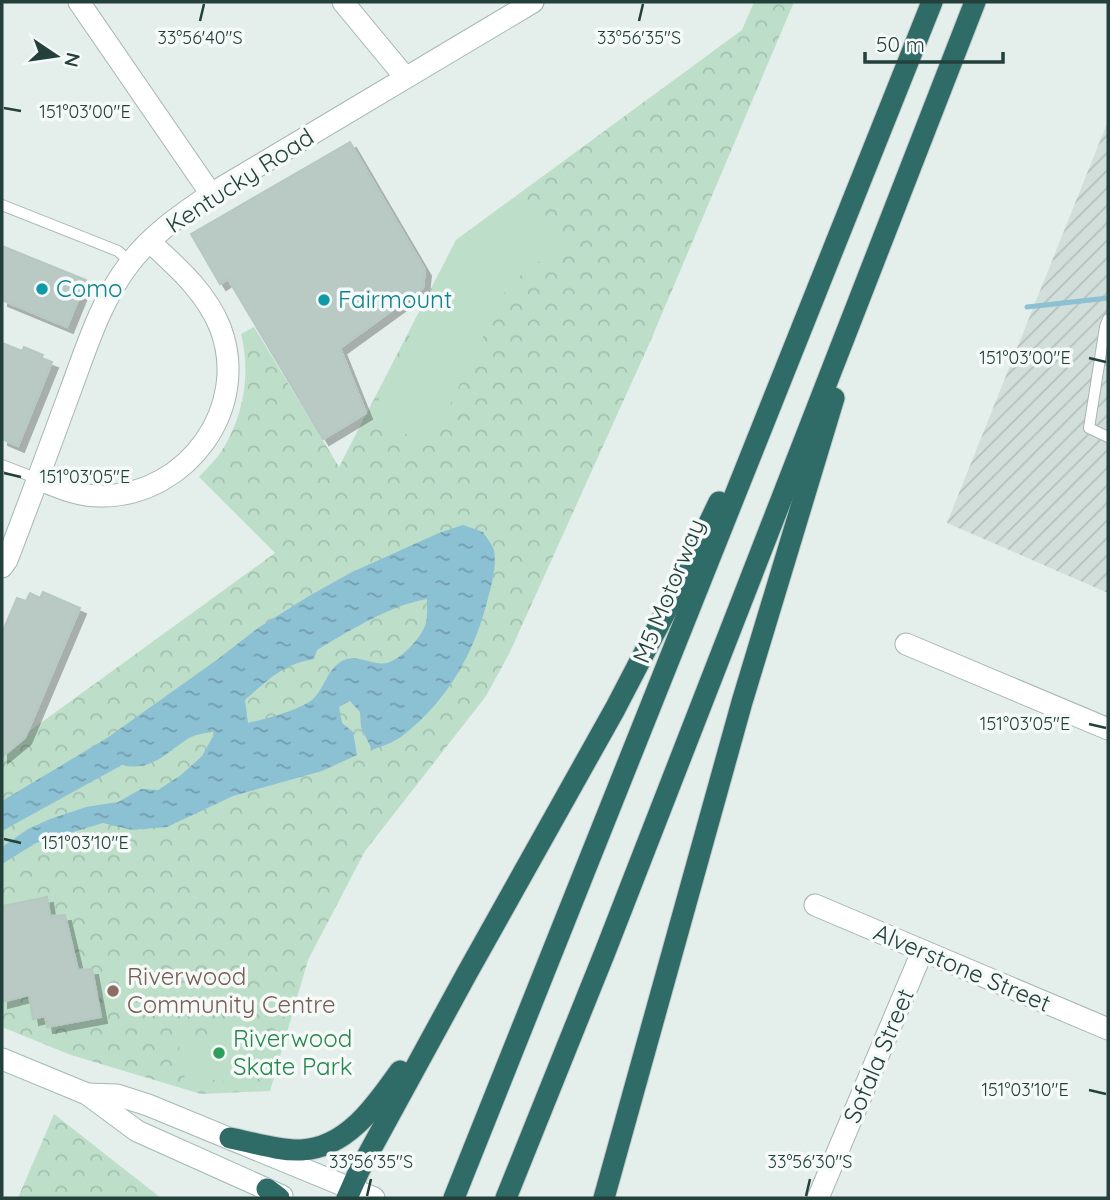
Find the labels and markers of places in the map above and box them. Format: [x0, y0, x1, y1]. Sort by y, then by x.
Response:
place label: Como [56, 273, 123, 303]
marker: Como [34, 281, 50, 297]
place label: Fairmount [338, 284, 452, 314]
marker: Fairmount [316, 292, 332, 308]
place label: Riverwood Community Centre [127, 961, 335, 1019]
marker: Riverwood Community Centre [105, 983, 121, 999]
place label: Riverwood Skate Park [233, 1023, 353, 1081]
marker: Riverwood Skate Park [211, 1045, 227, 1061]

